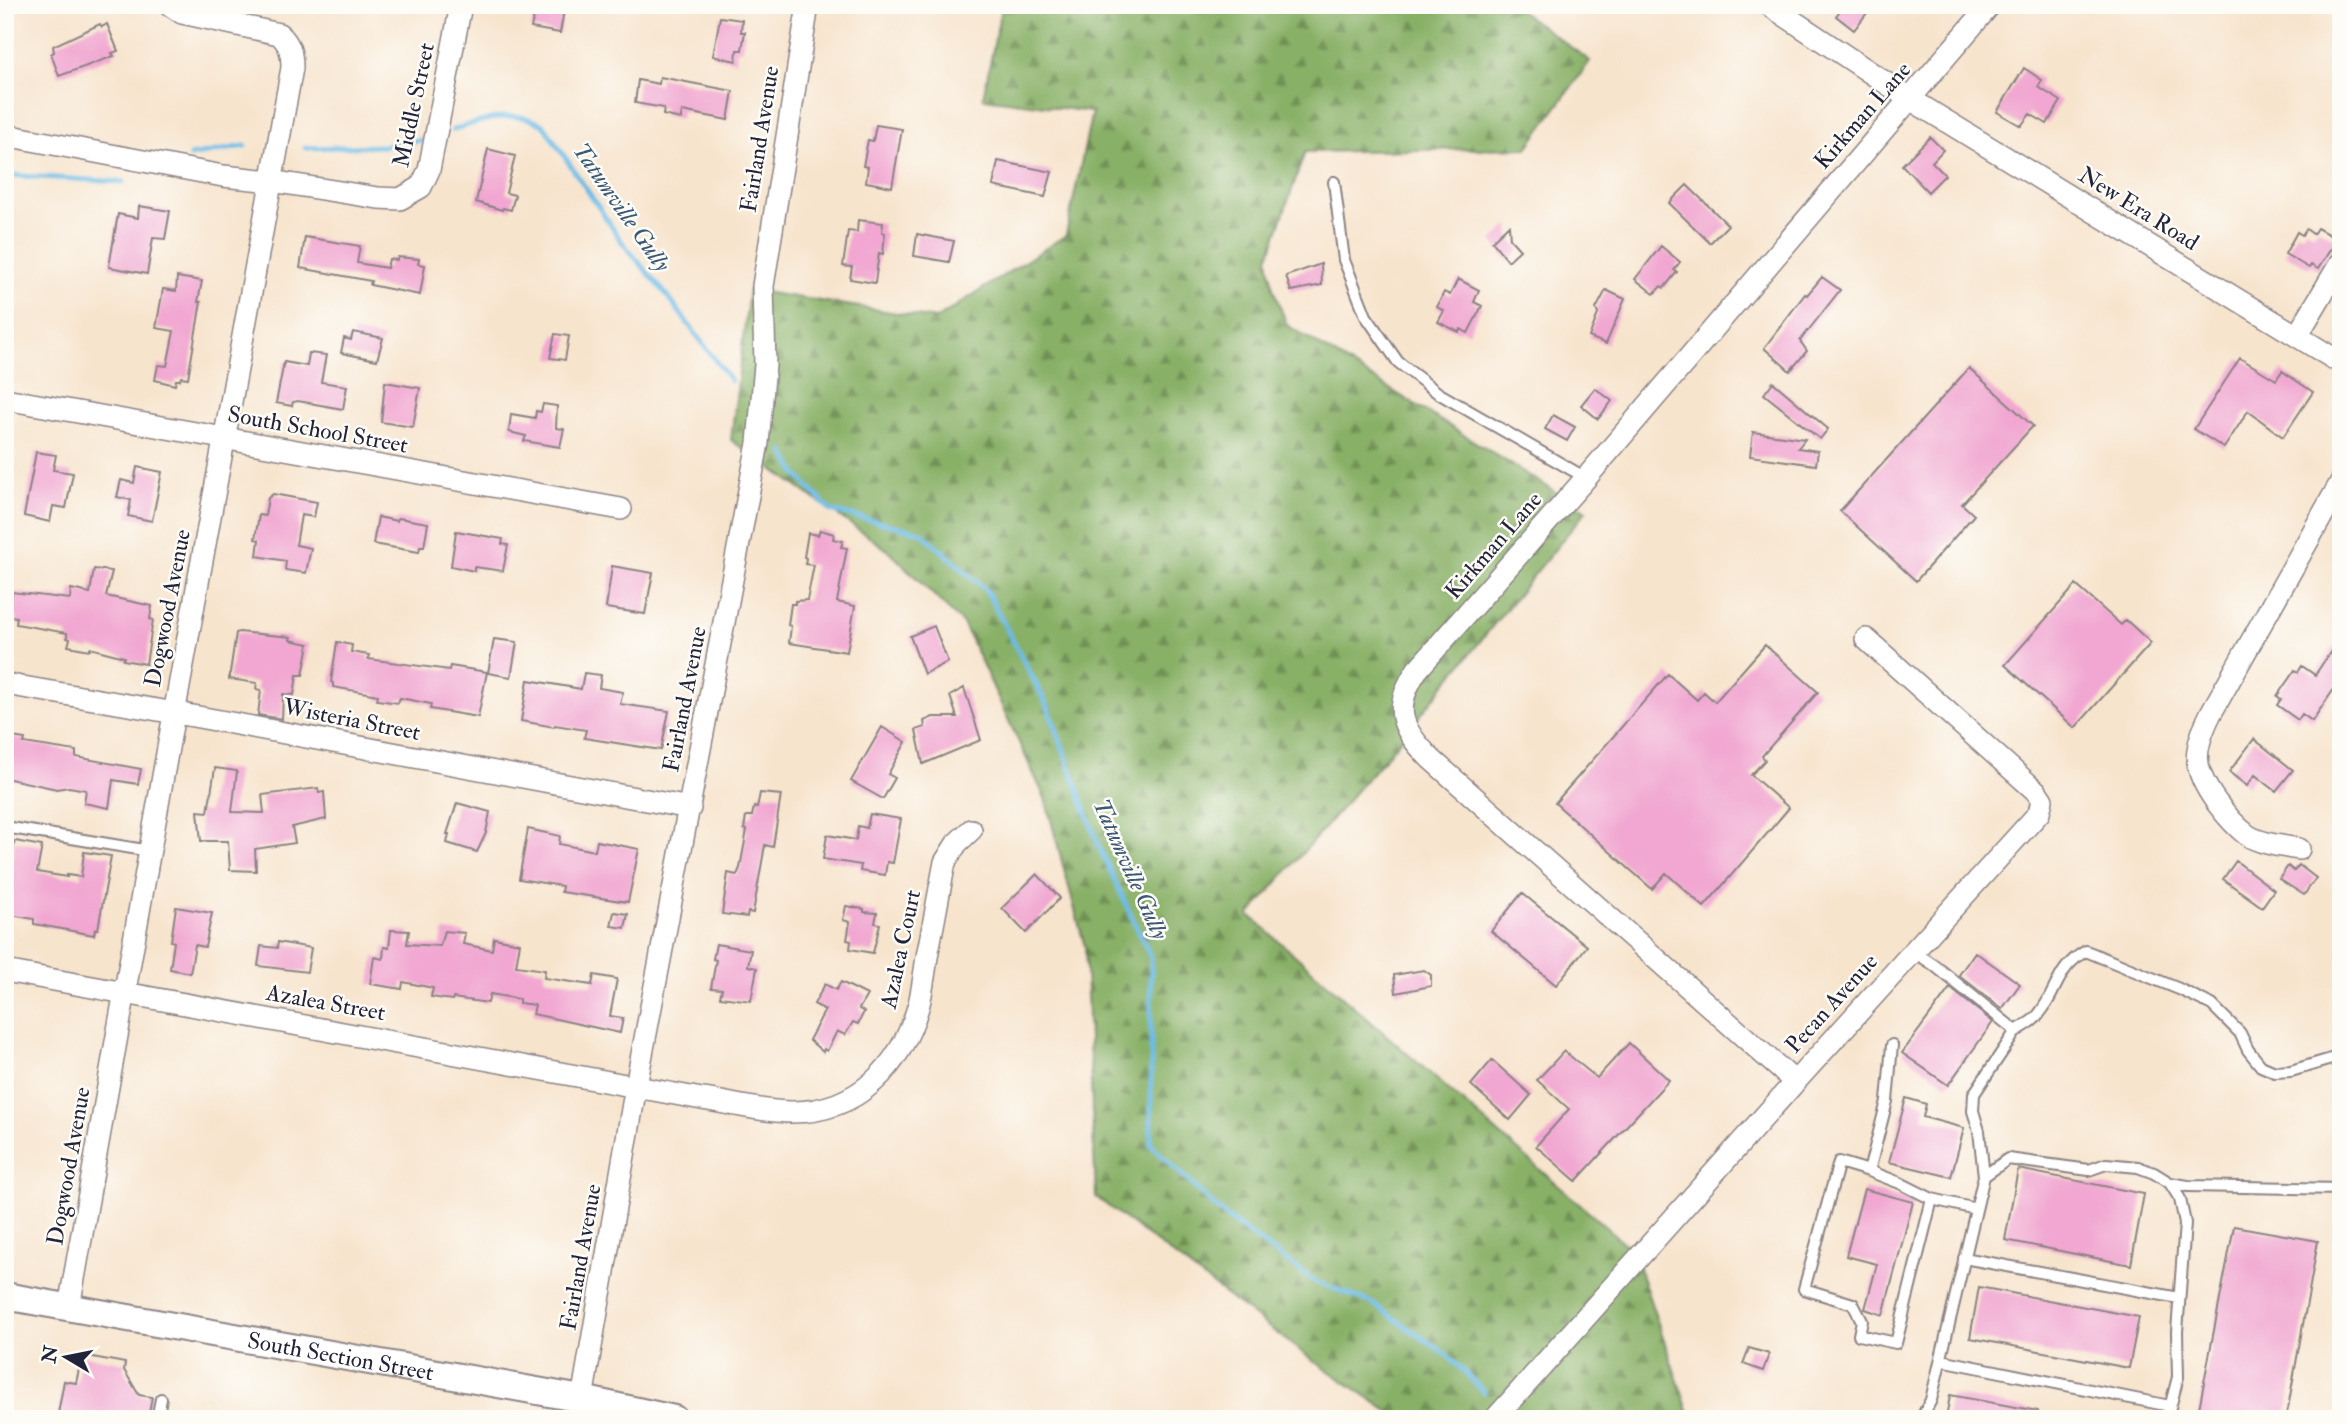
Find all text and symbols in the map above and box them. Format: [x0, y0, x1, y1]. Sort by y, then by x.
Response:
street label: Middle Street [386, 40, 441, 170]
street label: Kirkman Lane [1808, 55, 1917, 175]
street label: Fairland Avenue [734, 63, 785, 214]
water label: Tatumville Gully [566, 137, 678, 279]
street label: New Era Road [2073, 160, 2204, 257]
street label: South School Street [226, 399, 410, 460]
street label: Kirkman Lane [1439, 485, 1548, 605]
street label: Dogwood Avenue [138, 526, 197, 689]
street label: Fairland Avenue [656, 623, 713, 774]
street label: Wisteria Street [280, 692, 423, 747]
water label: Tatumville Gully [1086, 794, 1176, 945]
street label: Azalea Court [874, 887, 927, 1012]
street label: Pecan Avenue [1779, 947, 1884, 1059]
street label: Azalea Street [263, 978, 388, 1027]
street label: Dogwood Avenue [40, 1084, 97, 1247]
street label: Fairland Avenue [553, 1181, 608, 1332]
north arrow [32, 1322, 102, 1392]
street label: South Section Street [245, 1326, 436, 1387]
text: N [37, 1343, 64, 1366]

